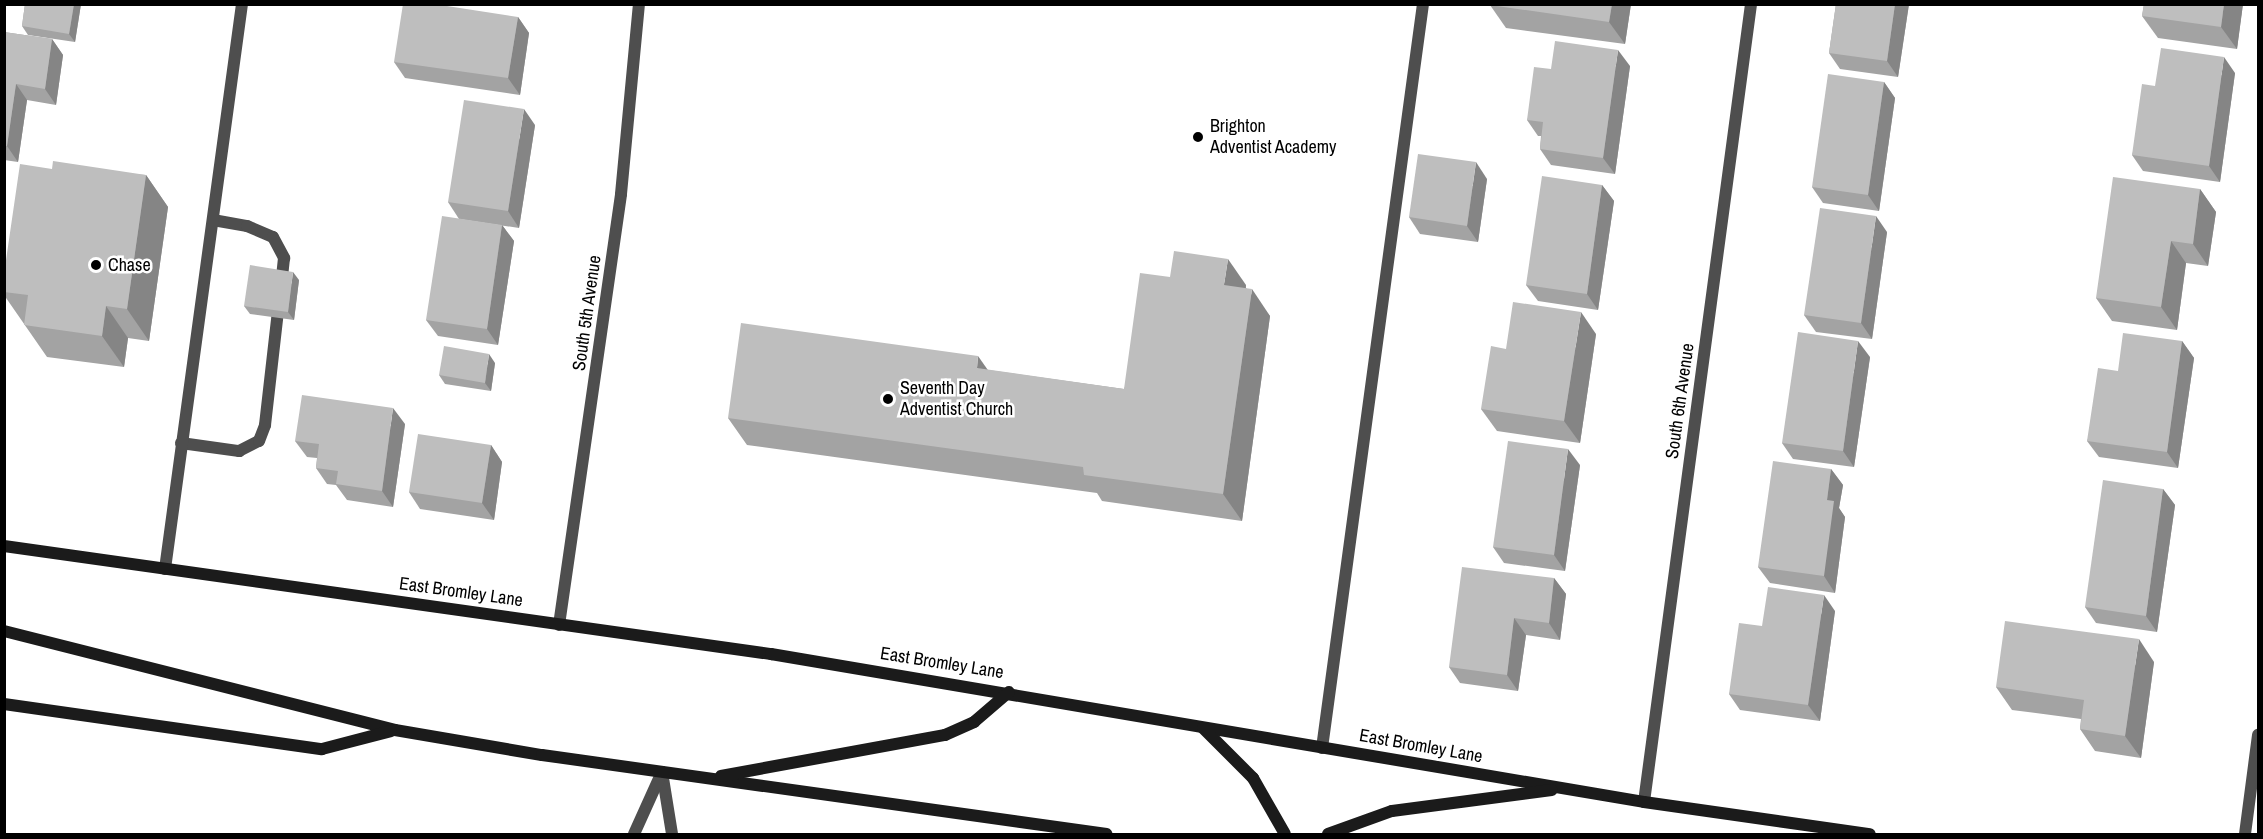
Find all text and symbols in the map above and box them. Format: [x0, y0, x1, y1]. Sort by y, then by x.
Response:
place label: Brighton Adventist Academy [1210, 116, 1337, 158]
marker: Brighton Adventist Academy [1191, 130, 1205, 144]
place label: Chase [108, 254, 151, 276]
street label: South 5th Avenue [568, 254, 606, 372]
marker: Chase [89, 258, 103, 272]
street label: South 6th Avenue [1661, 342, 1699, 460]
place label: Seventh Day Adventist Church [900, 378, 1013, 420]
marker: Seventh Day Adventist Church [881, 392, 895, 406]
street label: East Bromley Lane [398, 573, 524, 611]
street label: East Bromley Lane [879, 643, 1005, 683]
street label: East Bromley Lane [1358, 725, 1484, 767]

